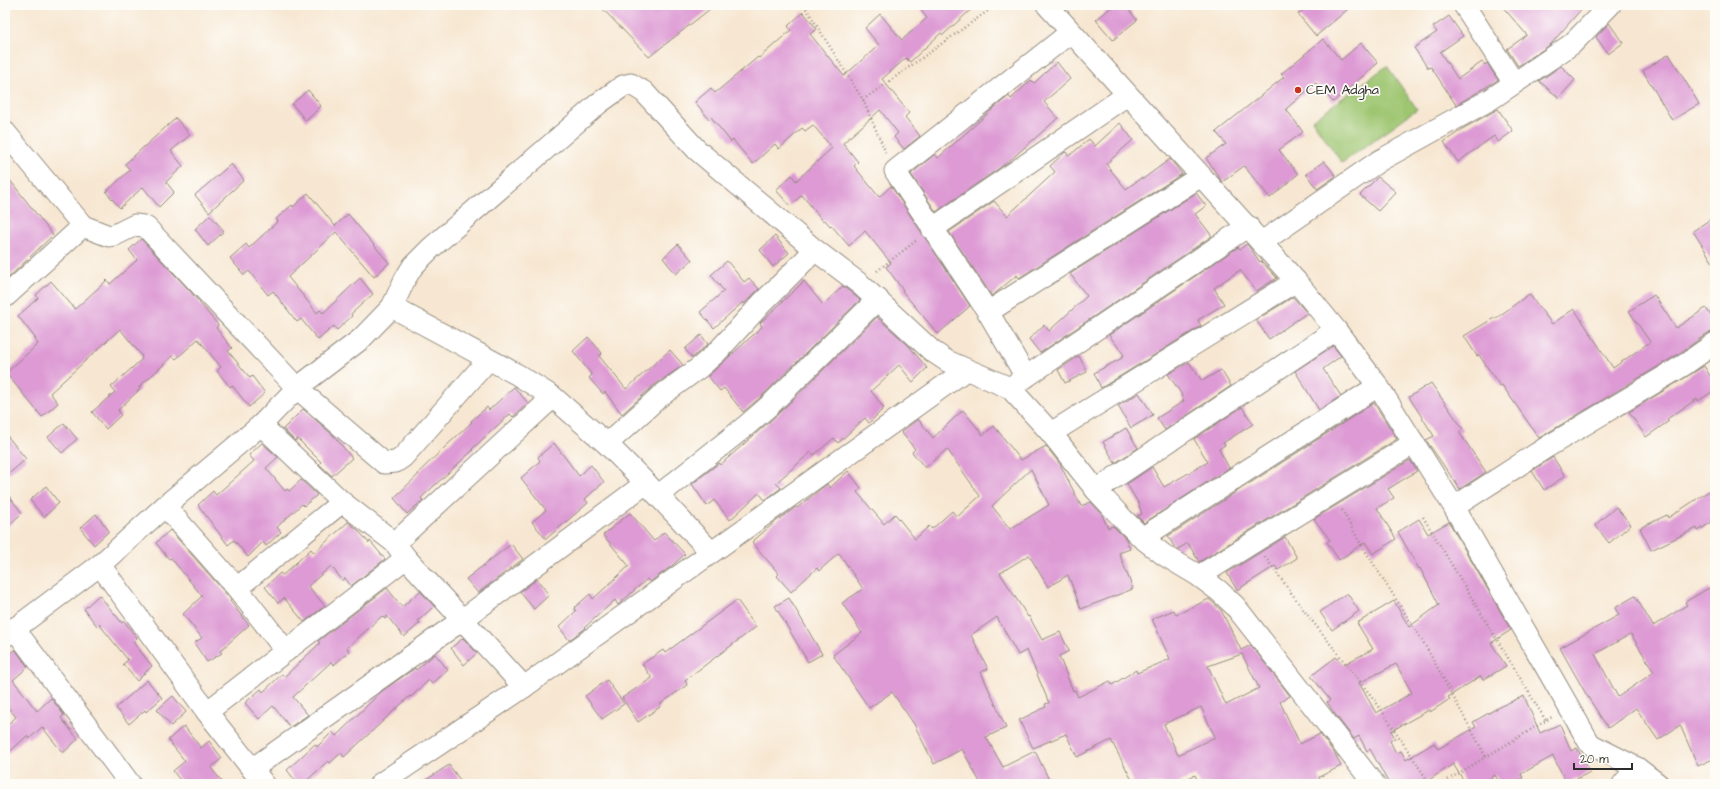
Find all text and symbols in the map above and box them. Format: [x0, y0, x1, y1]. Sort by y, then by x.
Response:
place label: CEM Adgha [1306, 80, 1379, 100]
marker: CEM Adgha [1293, 85, 1303, 95]
scale bar [1574, 745, 1632, 771]
text: 20 m [1580, 751, 1609, 768]

